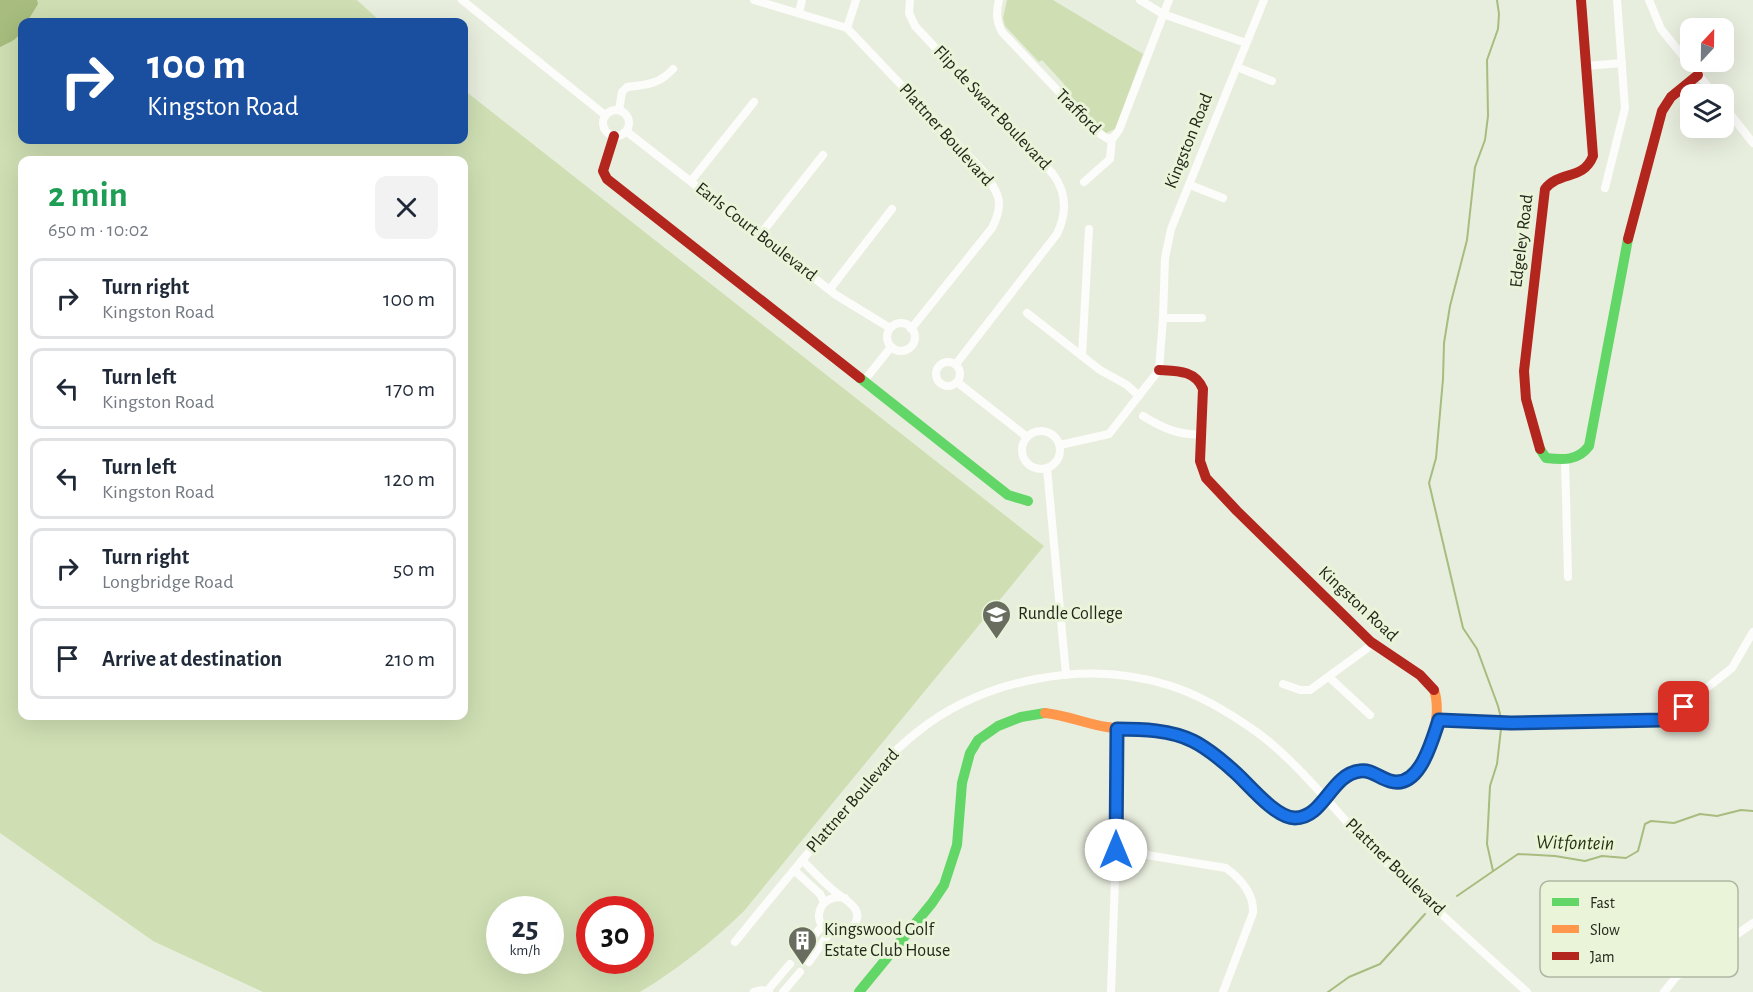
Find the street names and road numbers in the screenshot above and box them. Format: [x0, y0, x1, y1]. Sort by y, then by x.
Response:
street label: Flip de Swart Boulevard [930, 42, 1054, 174]
street label: Plattner Boulevard [896, 80, 996, 190]
street label: Trafford [1052, 86, 1104, 138]
street label: Kingston Road [1162, 91, 1216, 191]
street label: Earls Court Boulevard [692, 179, 820, 285]
street label: Edgeley Road [1507, 193, 1537, 289]
street label: Kingston Road [1315, 563, 1401, 645]
street label: Plattner Boulevard [803, 746, 903, 856]
street label: Plattner Boulevard [1342, 815, 1448, 919]

